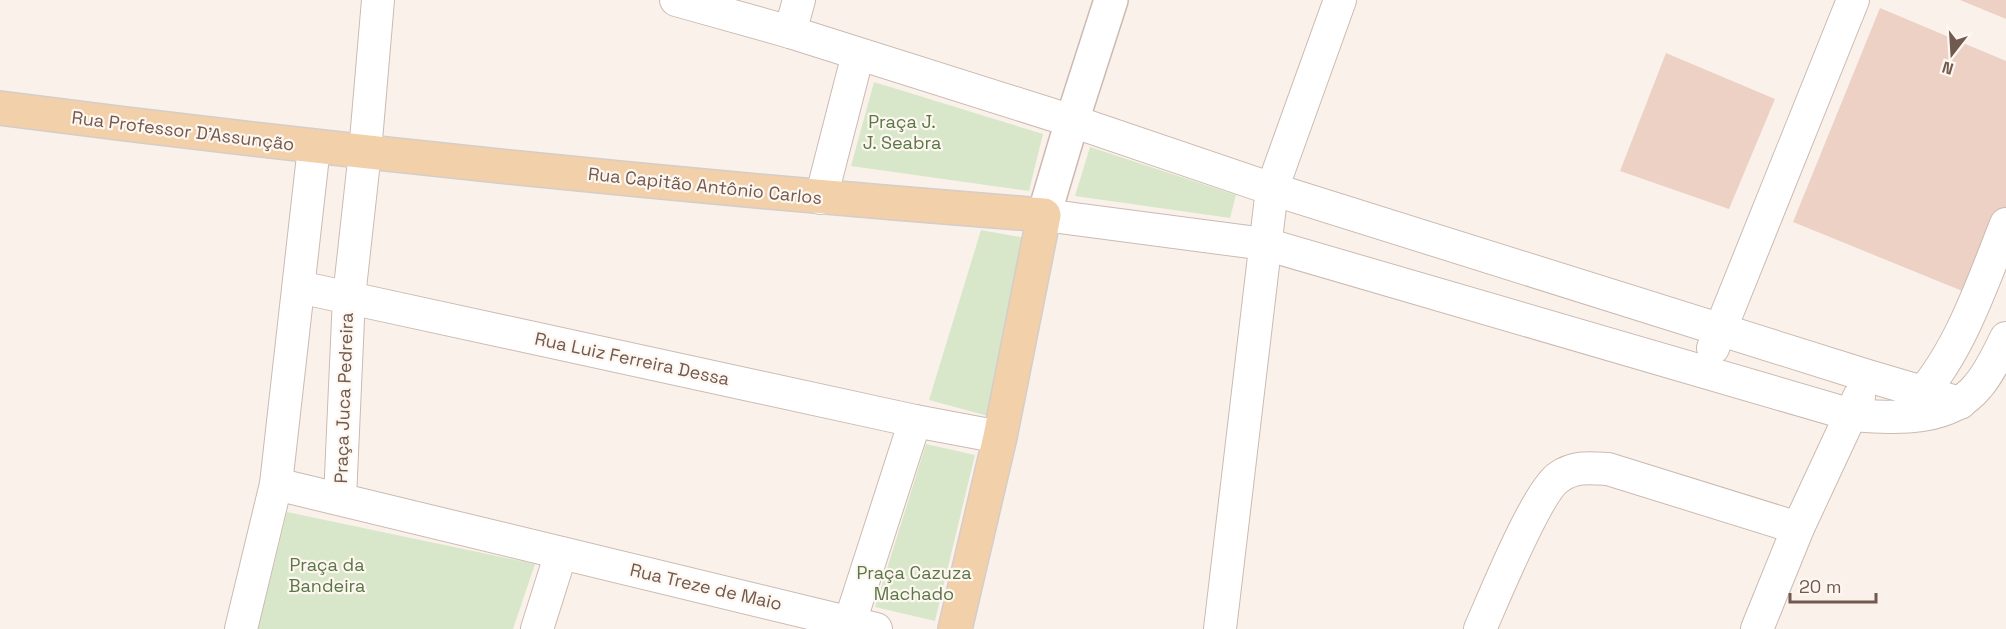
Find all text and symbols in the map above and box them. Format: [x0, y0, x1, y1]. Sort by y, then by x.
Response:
north arrow [1922, 24, 1982, 84]
text: N [1940, 56, 1956, 79]
street label: Rua Professor D'Assunção [70, 105, 296, 156]
park label: Praça J. J. Seabra [863, 110, 941, 154]
street label: Rua Capitão Antônio Carlos [587, 162, 823, 209]
street label: Praça Juca Pedreira [329, 312, 358, 484]
street label: Rua Luiz Ferreira Dessa [533, 327, 732, 390]
park label: Praça da Bandeira [289, 553, 365, 597]
street label: Rua Treze de Maio [628, 558, 784, 615]
park label: Praça Cazuza Machado [856, 561, 972, 605]
scale bar [1790, 566, 1876, 604]
text: 20 m [1799, 575, 1842, 598]

